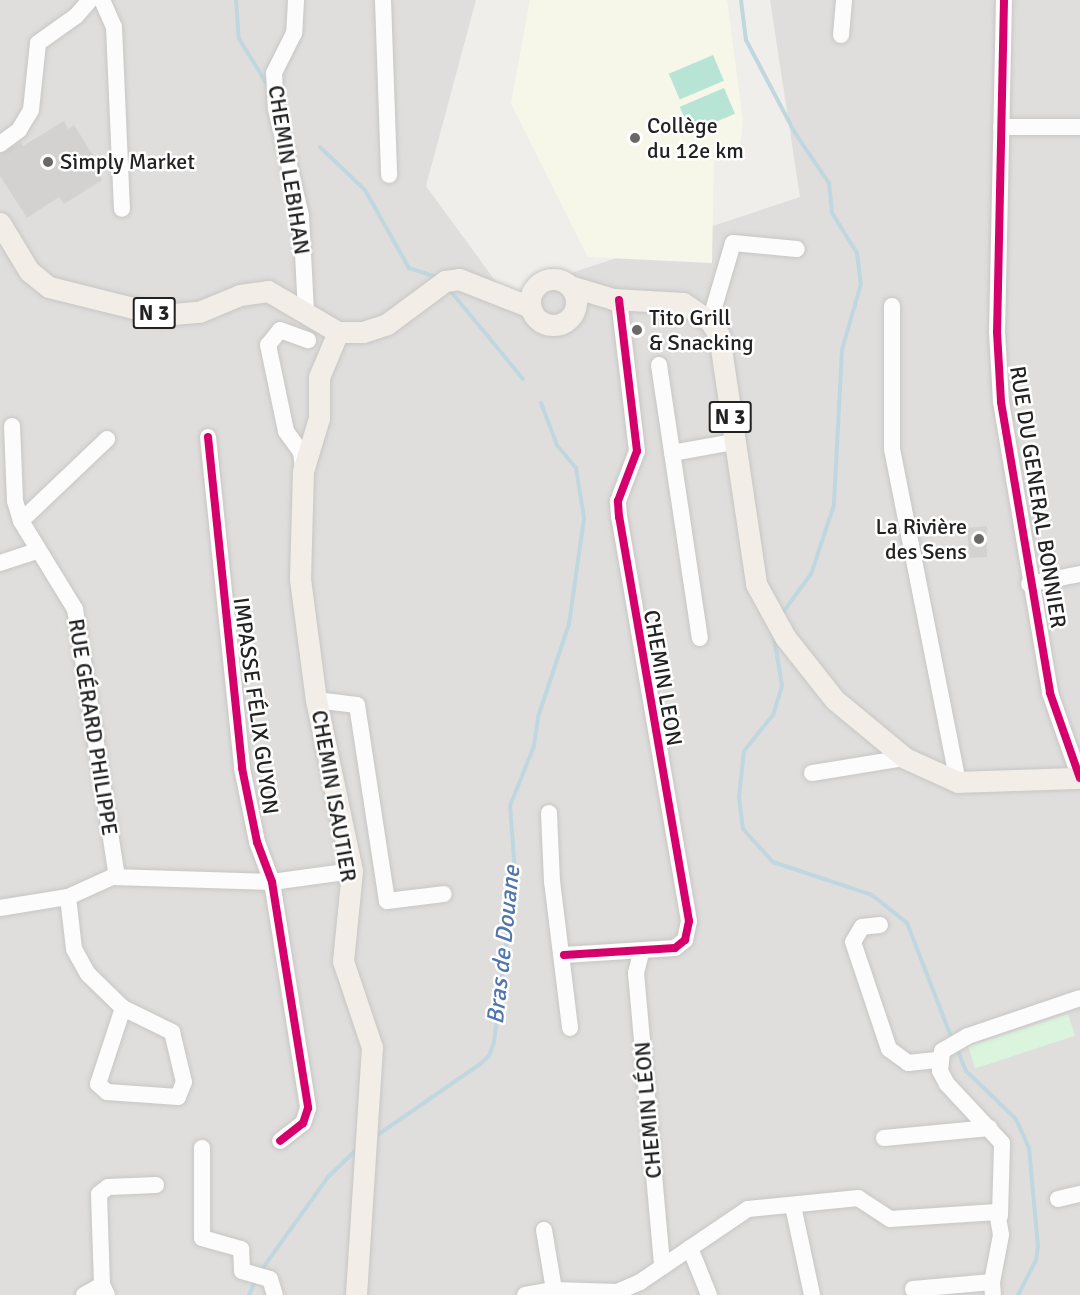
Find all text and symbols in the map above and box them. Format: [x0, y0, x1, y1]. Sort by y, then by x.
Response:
street label: CHEMIN LEBIHAN [263, 83, 315, 257]
place label: Collège du 12e km [647, 112, 744, 164]
marker: Collège du 12e km [628, 131, 642, 145]
place label: Simply Market [60, 149, 195, 175]
marker: Simply Market [41, 155, 55, 169]
road number: N 3 [132, 295, 176, 331]
place label: Tito Grill & Snacking [649, 304, 754, 356]
marker: Tito Grill & Snacking [630, 323, 644, 337]
street label: RUE DU GENERAL BONNIER [1004, 364, 1072, 630]
road number: N 3 [708, 399, 752, 435]
place label: La Rivière des Sens [875, 513, 967, 564]
marker: La Rivière des Sens [972, 532, 986, 546]
street label: IMPASSE FÉLIX GUYON [228, 596, 284, 816]
street label: CHEMIN LEON [638, 608, 688, 748]
street label: RUE GÉRARD PHILIPPE [63, 617, 123, 837]
street label: CHEMIN ISAUTIER [306, 708, 362, 884]
water label: Bras de Douane [481, 864, 527, 1026]
street label: CHEMIN LÉON [629, 1040, 667, 1180]

